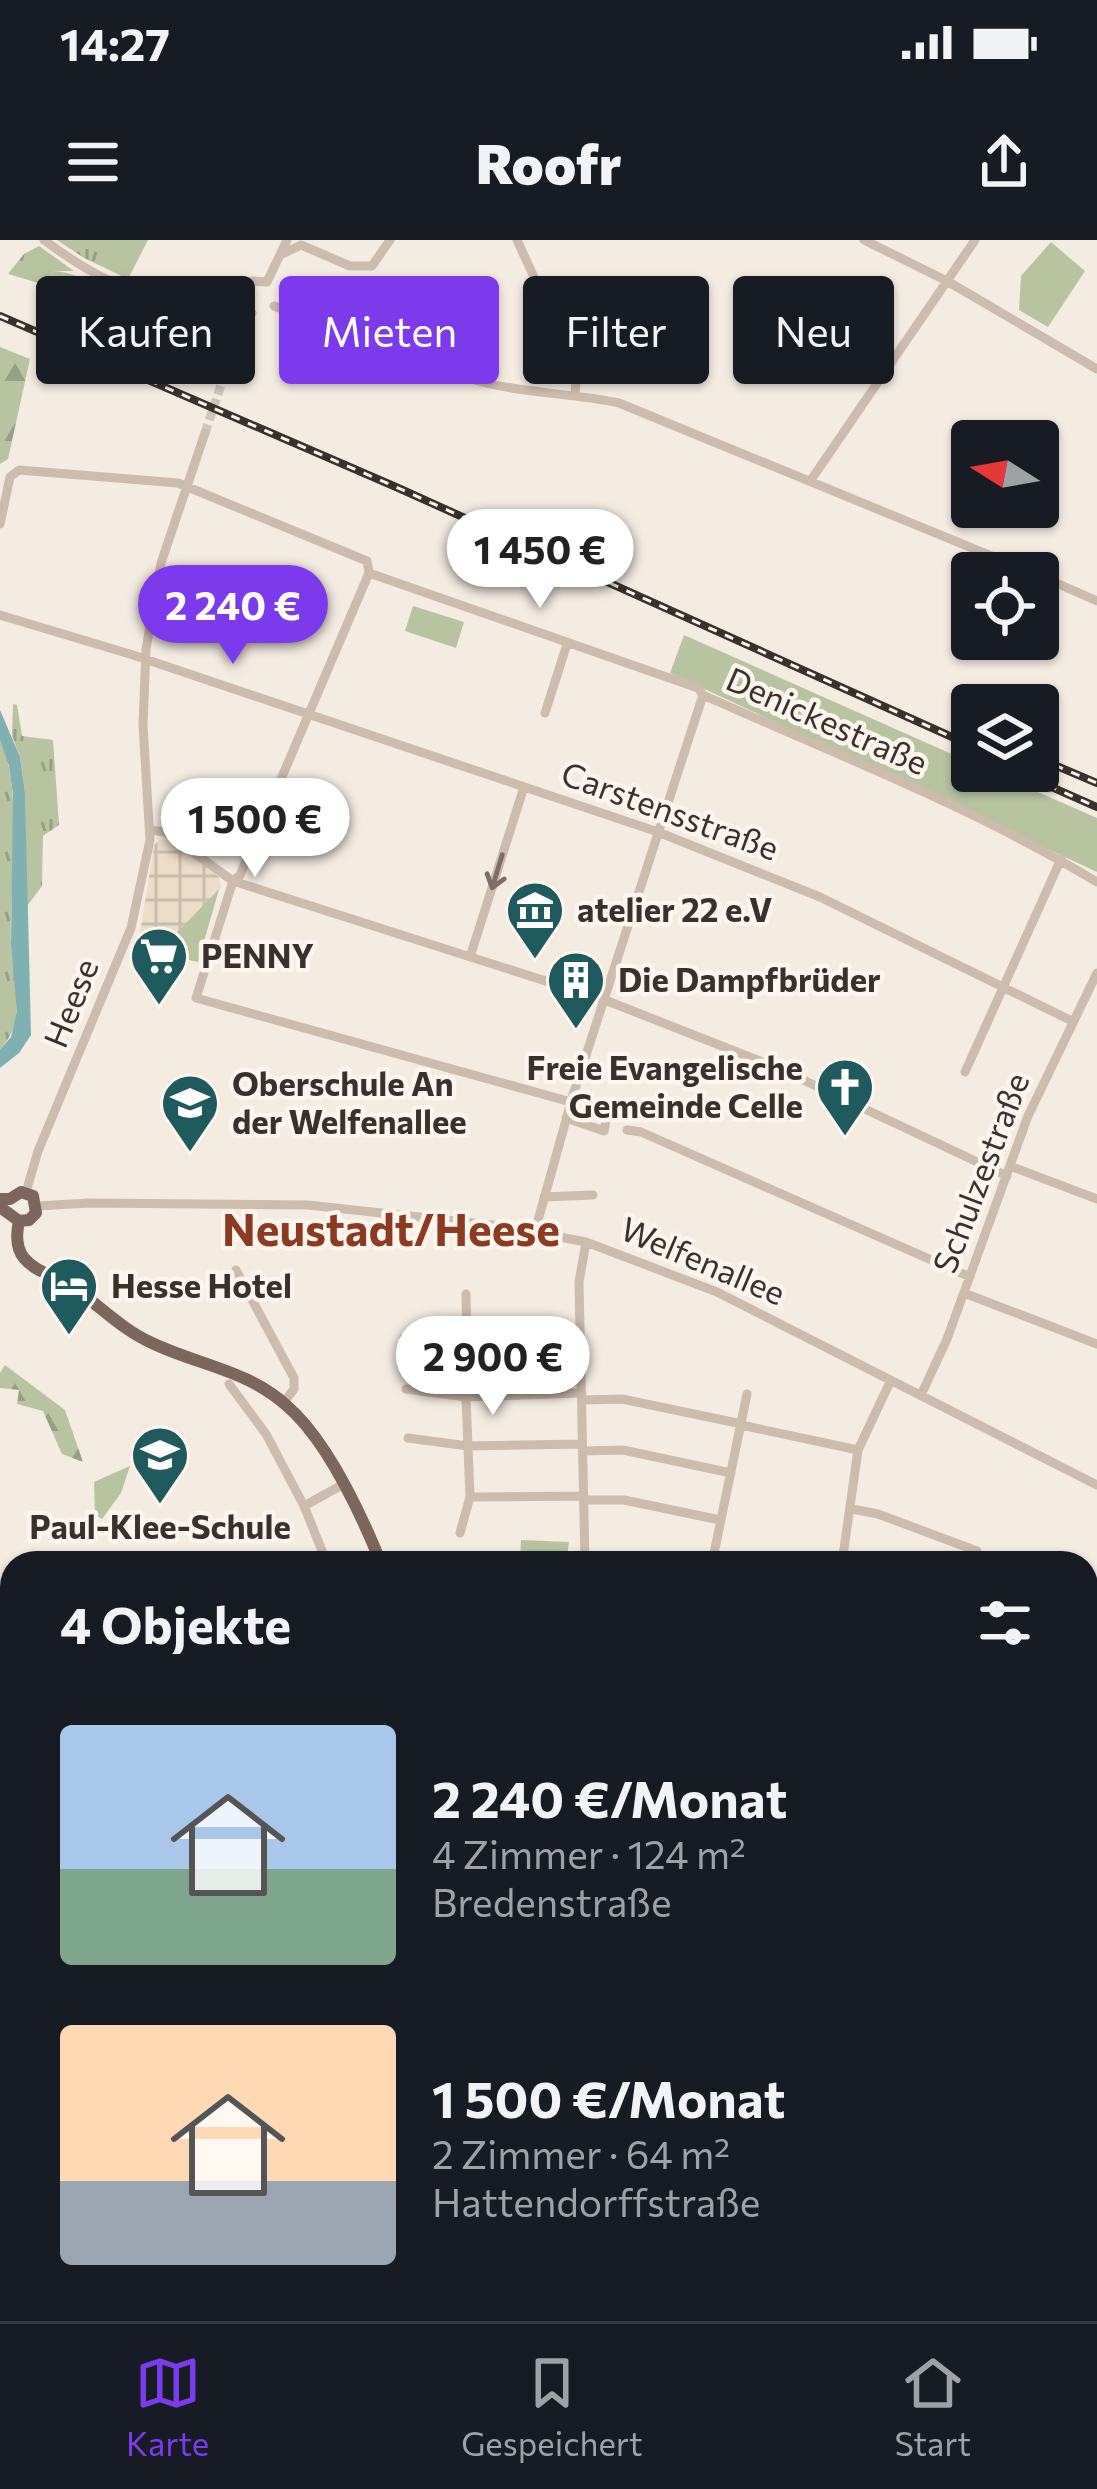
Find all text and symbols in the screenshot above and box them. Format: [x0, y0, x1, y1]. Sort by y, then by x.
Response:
text: 14:27 [60, 15, 170, 70]
icon: menu [60, 129, 126, 195]
text: Roofr [476, 129, 621, 195]
icon: share [971, 129, 1037, 195]
chip: Kaufen [36, 276, 255, 384]
chip: Mieten [279, 276, 499, 384]
chip: Filter [523, 276, 709, 384]
chip: Neu [733, 276, 894, 384]
north arrow [951, 420, 1059, 528]
map controls [951, 420, 1059, 792]
pin: 1 450 € [429, 509, 651, 611]
text: 1 450 € [474, 524, 606, 572]
button: locate [951, 552, 1059, 660]
pin: 2 240 € [122, 565, 344, 667]
text: 2 240 € [165, 580, 301, 628]
street label: Denickestraße [721, 657, 935, 782]
button: layers [951, 684, 1059, 792]
street label: Carstensstraße [556, 751, 785, 868]
pin: 1 500 € [144, 778, 366, 880]
text: 1 500 € [188, 793, 322, 841]
one-way arrow [485, 852, 507, 890]
museum icon: atelier 22 e.V [504, 879, 566, 961]
place label: atelier 22 e.V [577, 888, 772, 929]
supermarket icon: PENNY [128, 925, 190, 1007]
place label: PENNY [201, 934, 314, 975]
building icon: Die Dampfbrüder [545, 949, 607, 1031]
street label: Heese [33, 952, 106, 1053]
place label: Die Dampfbrüder [618, 958, 881, 999]
place label: Freie Evangelische Gemeinde Celle [527, 1046, 803, 1125]
church icon: Freie Evangelische Gemeinde Celle [814, 1056, 876, 1138]
place label: Oberschule An der Welfenallee [232, 1062, 467, 1141]
street label: Schulzestraße [923, 1067, 1037, 1278]
school or university icon: Oberschule An der Welfenallee [159, 1072, 221, 1154]
district label: Neustadt/Heese [222, 1200, 560, 1255]
street label: Welfenallee [615, 1207, 792, 1313]
hotel icon: Hesse Hotel [38, 1255, 100, 1337]
place label: Hesse Hotel [111, 1264, 292, 1305]
pin: 2 900 € [382, 1316, 604, 1418]
text: 2 900 € [423, 1331, 563, 1379]
school or university icon: Paul-Klee-Schule [129, 1424, 191, 1506]
place label: Paul-Klee-Schule [29, 1505, 291, 1546]
icon: filters [972, 1590, 1038, 1656]
text: 4 Objekte [60, 1592, 291, 1655]
text: 2 240 €/Monat [432, 1766, 787, 1829]
icon: home [156, 1773, 300, 1917]
text: 4 Zimmer · 124 m² [432, 1829, 746, 1877]
text: Bredenstraße [432, 1877, 672, 1925]
text: 1 500 €/Monat [432, 2066, 785, 2129]
icon: home [156, 2073, 300, 2217]
text: 2 Zimmer · 64 m² [432, 2129, 730, 2177]
text: Hattendorffstraße [432, 2177, 760, 2225]
tab: Karte [126, 2350, 209, 2463]
tab: Gespeichert [461, 2350, 643, 2463]
tab: Start [894, 2350, 971, 2463]

